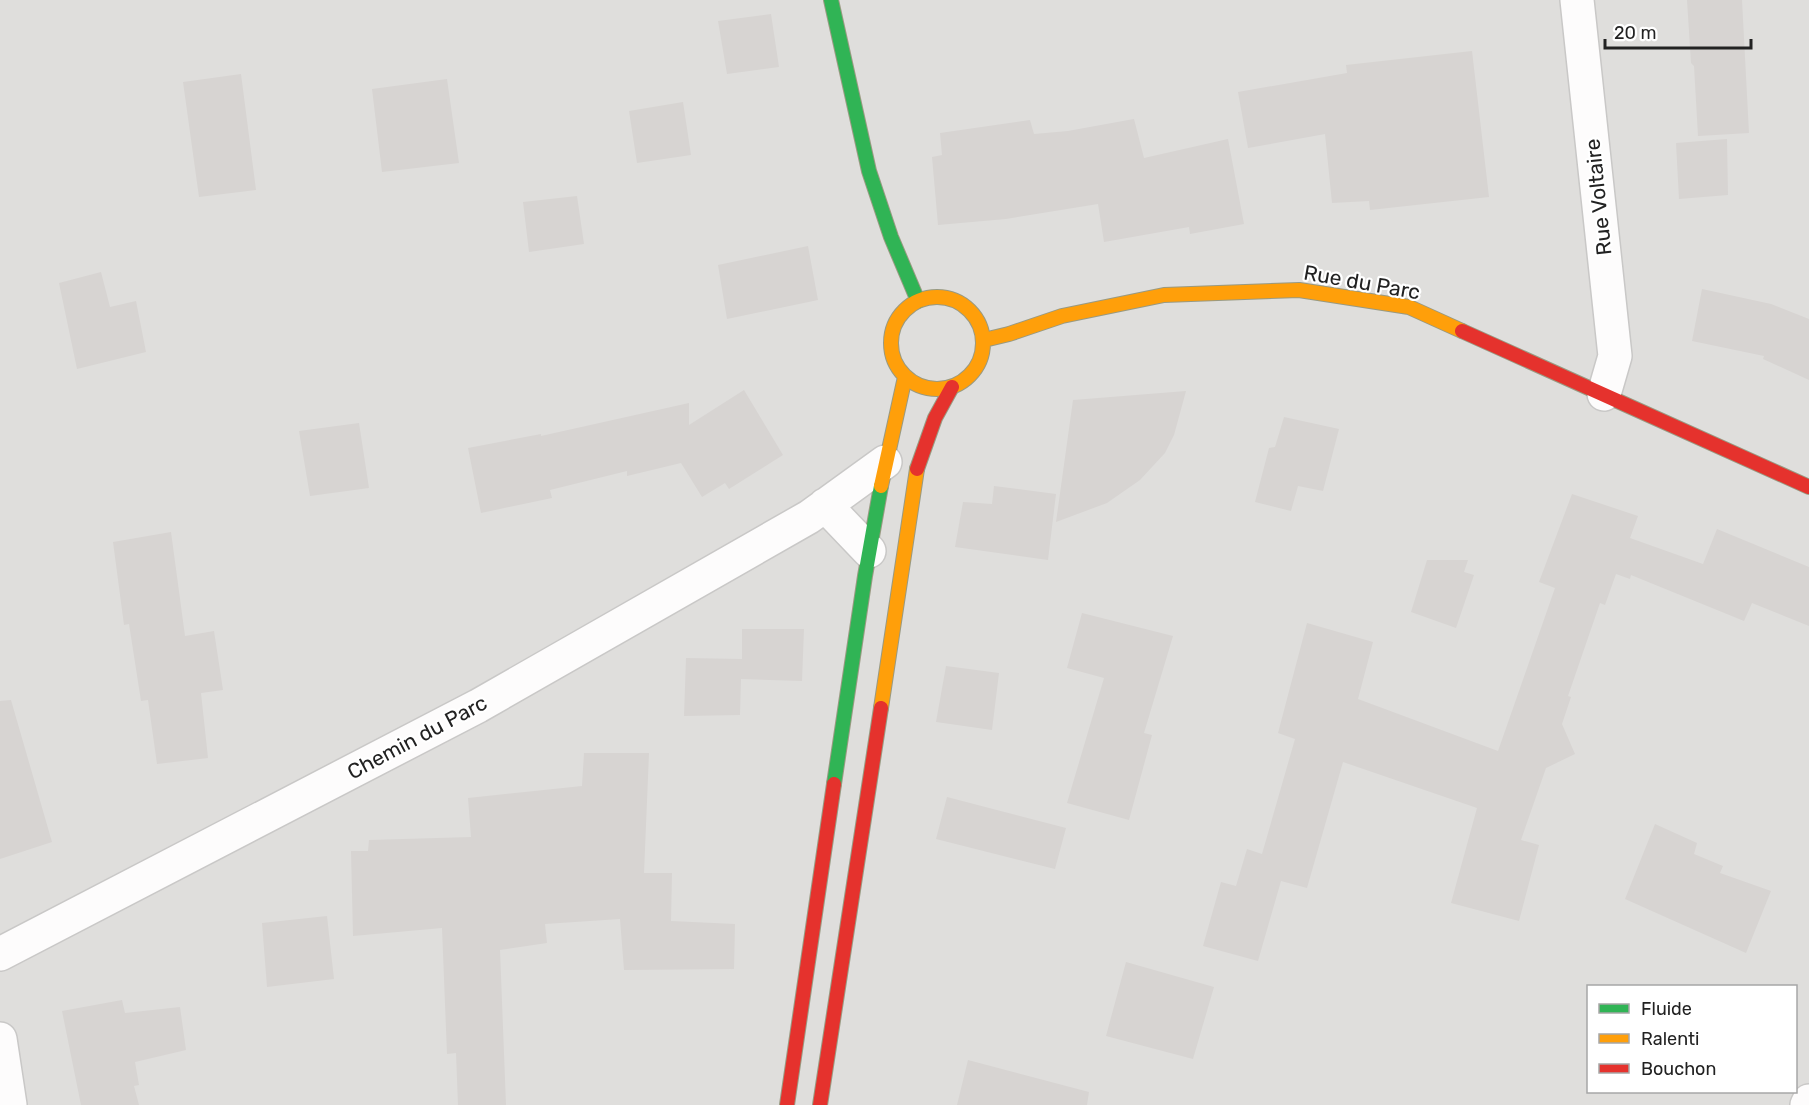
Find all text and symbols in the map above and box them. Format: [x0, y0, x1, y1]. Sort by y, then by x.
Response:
scale bar [1605, 12, 1750, 50]
text: 20 m [1614, 22, 1656, 44]
street label: Rue Voltaire [1579, 138, 1617, 256]
street label: Rue du Parc [1302, 259, 1422, 305]
street label: Chemin du Parc [343, 690, 491, 784]
legend [1587, 985, 1797, 1093]
text: Fluide [1641, 998, 1692, 1020]
text: Ralenti [1641, 1028, 1699, 1050]
text: Bouchon [1641, 1058, 1716, 1080]

